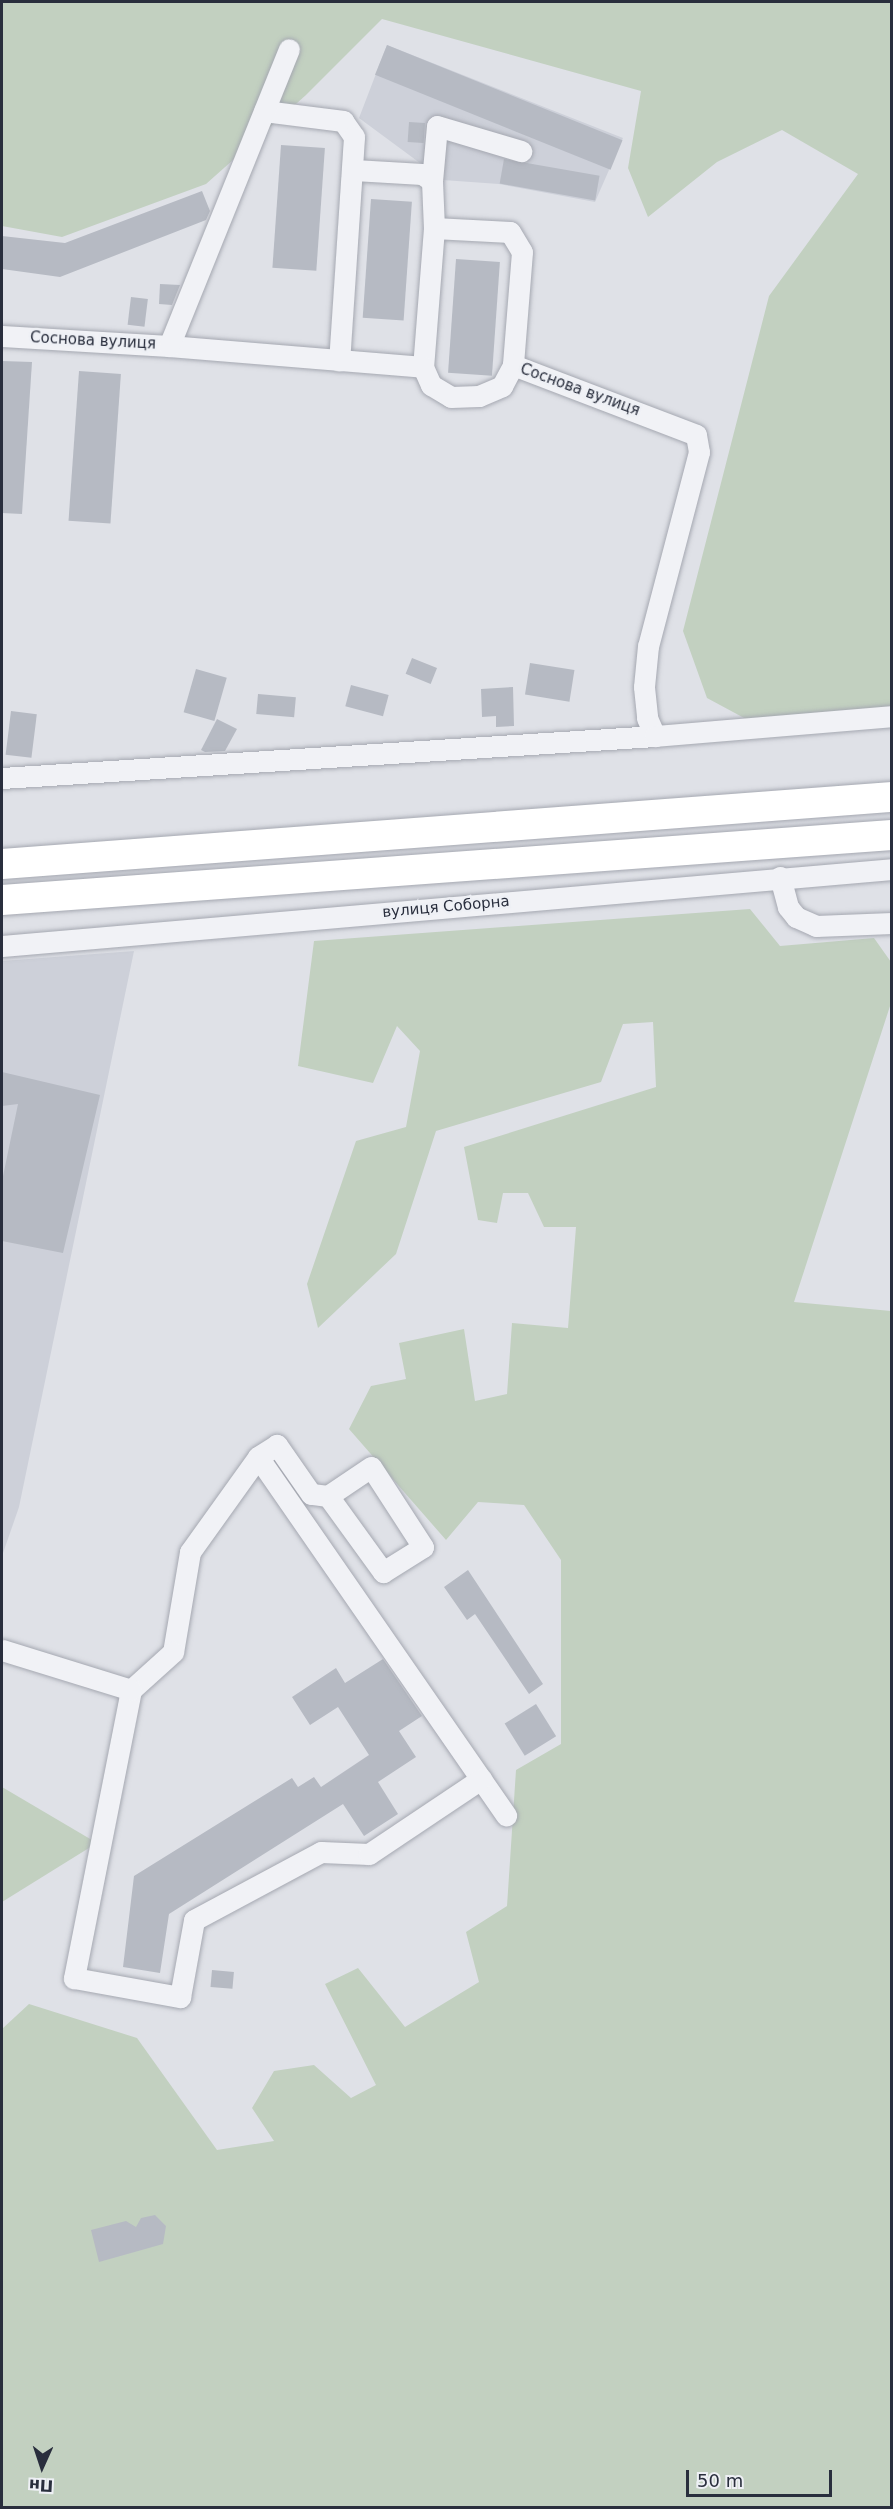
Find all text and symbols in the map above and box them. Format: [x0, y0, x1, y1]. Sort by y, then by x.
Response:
street label: Соснова вулиця [30, 329, 156, 353]
street label: Соснова вулиця [518, 360, 642, 420]
street label: вулиця Соборна [382, 892, 510, 922]
north arrow [12, 2437, 72, 2497]
scale bar [689, 2458, 834, 2496]
text: 50 m [697, 2470, 743, 2491]
text: Пн [28, 2475, 54, 2496]

